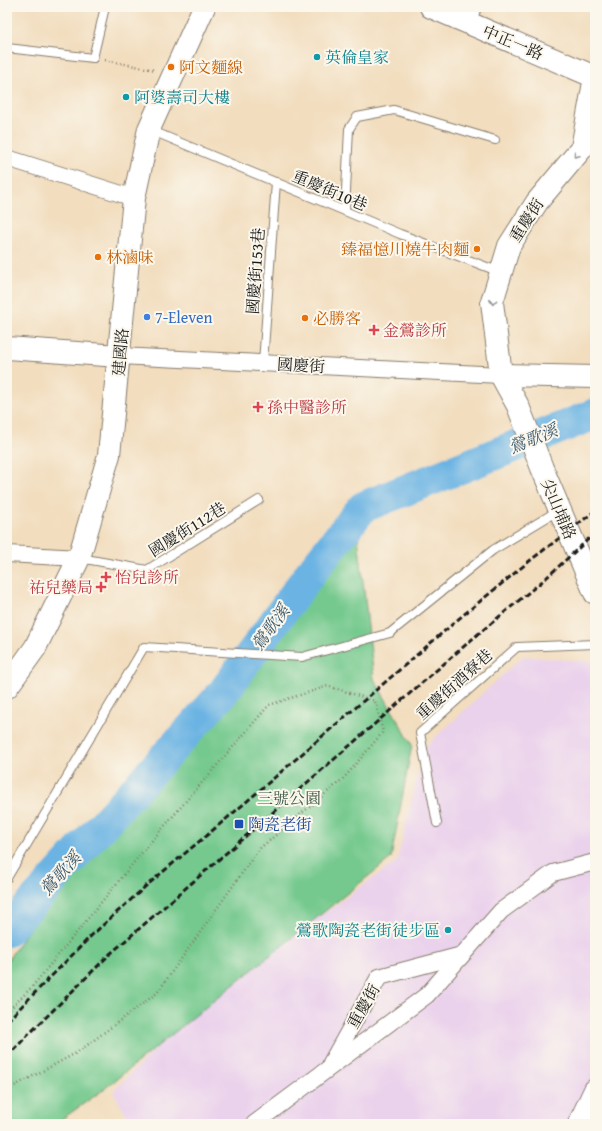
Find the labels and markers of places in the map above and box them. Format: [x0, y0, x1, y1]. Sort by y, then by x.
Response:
place label: 英倫皇家 [325, 45, 389, 69]
marker: 英倫皇家 [312, 52, 322, 62]
place label: 阿文麵線 [179, 55, 243, 79]
marker: 阿文麵線 [166, 62, 176, 72]
place label: 阿婆壽司大樓 [134, 85, 230, 109]
marker: 阿婆壽司大樓 [121, 92, 131, 102]
place label: 臻福憶川燒牛肉麵 [341, 237, 469, 261]
marker: 臻福憶川燒牛肉麵 [472, 244, 482, 254]
place label: 林滷味 [106, 245, 154, 269]
marker: 林滷味 [93, 252, 103, 262]
place label: 7-Eleven [155, 305, 212, 329]
place label: 必勝客 [313, 306, 361, 330]
marker: 7-Eleven [142, 312, 152, 322]
marker: 必勝客 [300, 313, 310, 323]
place label: 金鶯診所 [383, 318, 447, 342]
marker: 金鶯診所 [368, 324, 380, 336]
place label: 孫中醫診所 [267, 395, 347, 419]
marker: 孫中醫診所 [252, 401, 264, 413]
place label: 怡兒診所 [115, 565, 179, 589]
marker: 怡兒診所 [100, 571, 112, 583]
place label: 祐兒藥局 [29, 575, 93, 599]
marker: 祐兒藥局 [96, 582, 106, 592]
place label: 陶瓷老街 [248, 812, 312, 836]
marker: 陶瓷老街 [233, 818, 245, 830]
place label: 鶯歌陶瓷老街徒步區 [296, 918, 440, 942]
marker: 鶯歌陶瓷老街徒步區 [443, 925, 453, 935]

